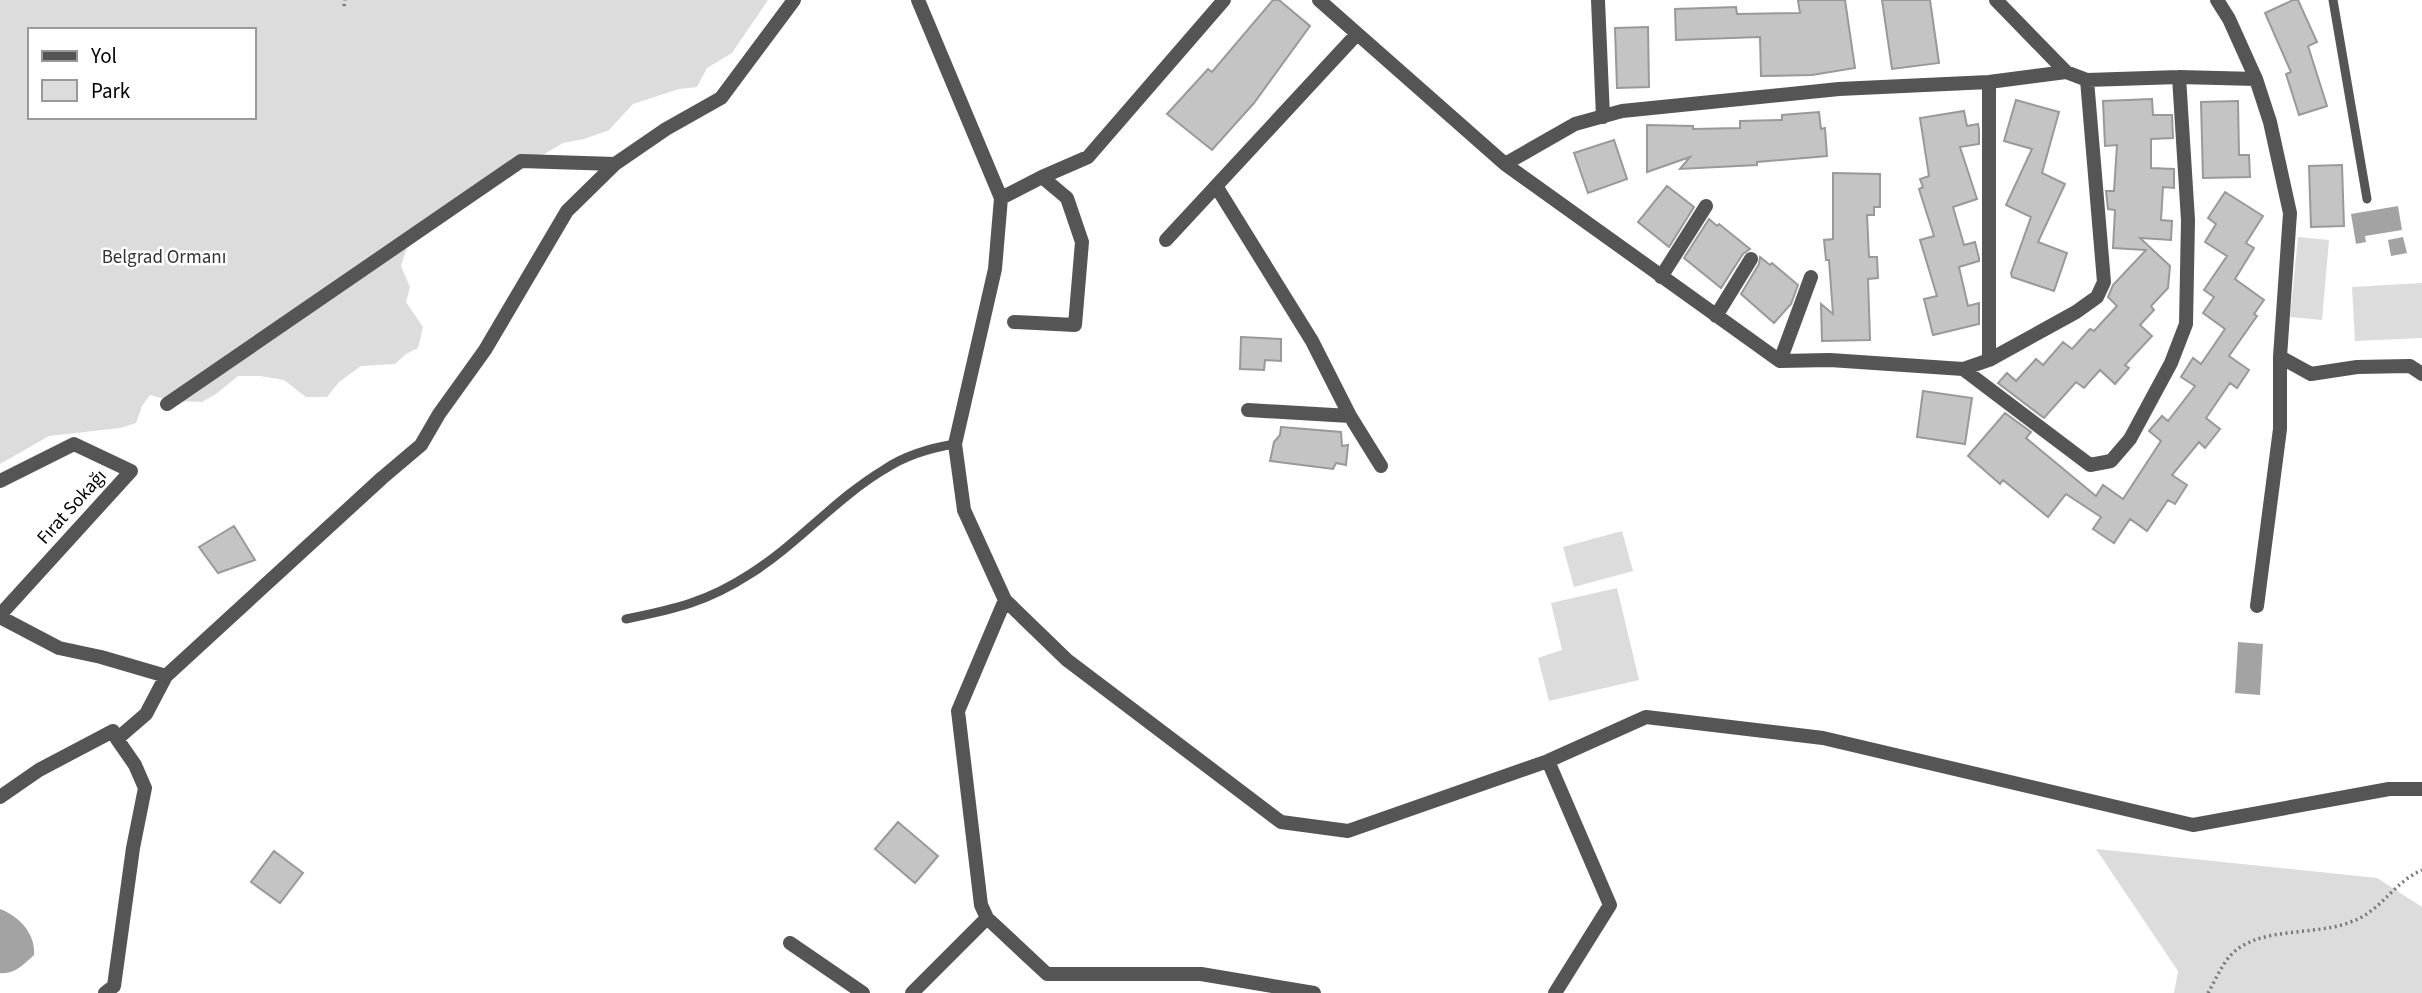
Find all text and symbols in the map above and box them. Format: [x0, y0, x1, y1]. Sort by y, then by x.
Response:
legend [28, 28, 256, 119]
text: Yol [90, 41, 117, 71]
text: Park [91, 76, 131, 106]
park label: Belgrad Ormanı [102, 244, 226, 271]
street label: Fırat Sokağı [31, 463, 113, 551]

